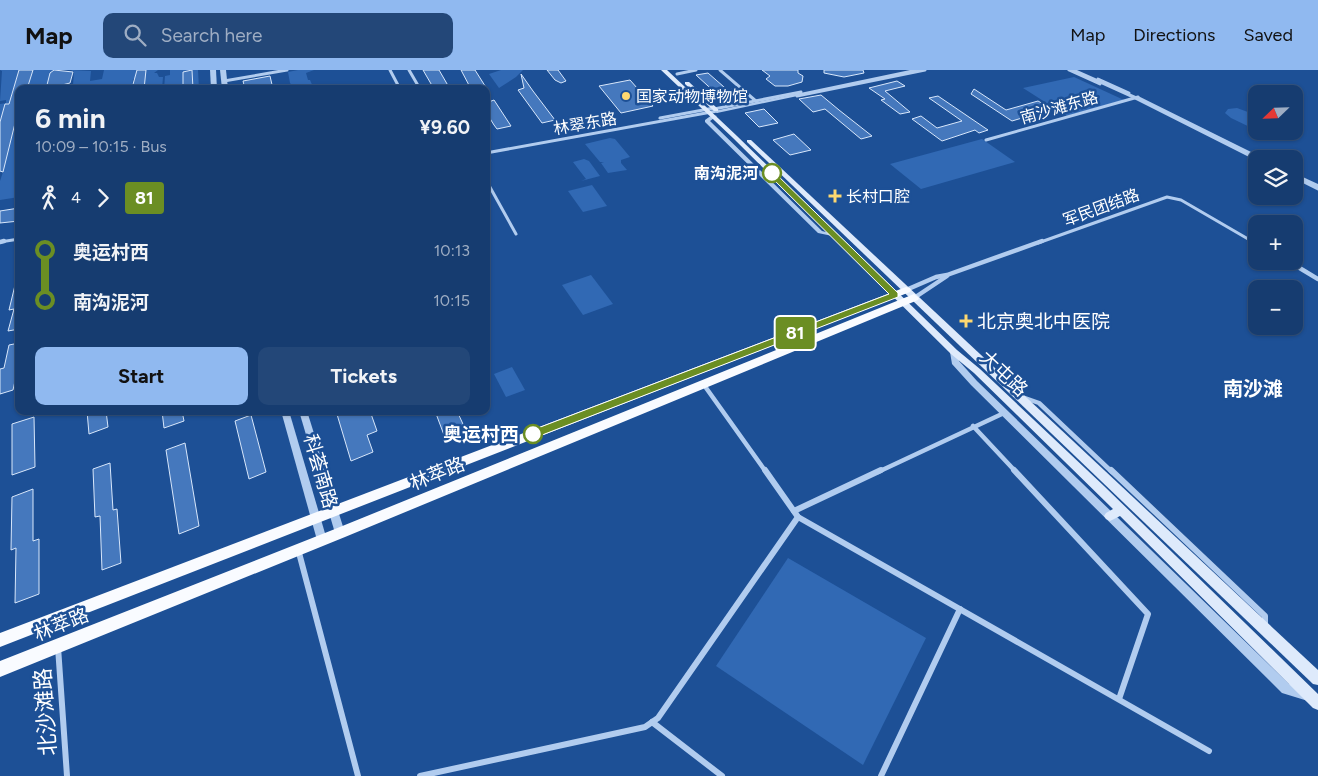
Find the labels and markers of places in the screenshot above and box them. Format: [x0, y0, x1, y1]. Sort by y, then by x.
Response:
place label: 国家动物博物馆 [636, 87, 748, 106]
marker: 国家动物博物馆 [620, 90, 632, 102]
marker: 南沟泥河 [762, 163, 782, 183]
place label: 南沟泥河 [694, 164, 758, 183]
place label: 长村口腔 [846, 187, 910, 206]
marker: 长村口腔 [828, 189, 842, 203]
place label: 北京奥北中医院 [977, 310, 1110, 333]
marker: 北京奥北中医院 [959, 314, 973, 328]
place label: 奥运村西 [443, 423, 519, 446]
marker: 奥运村西 [523, 424, 543, 444]

